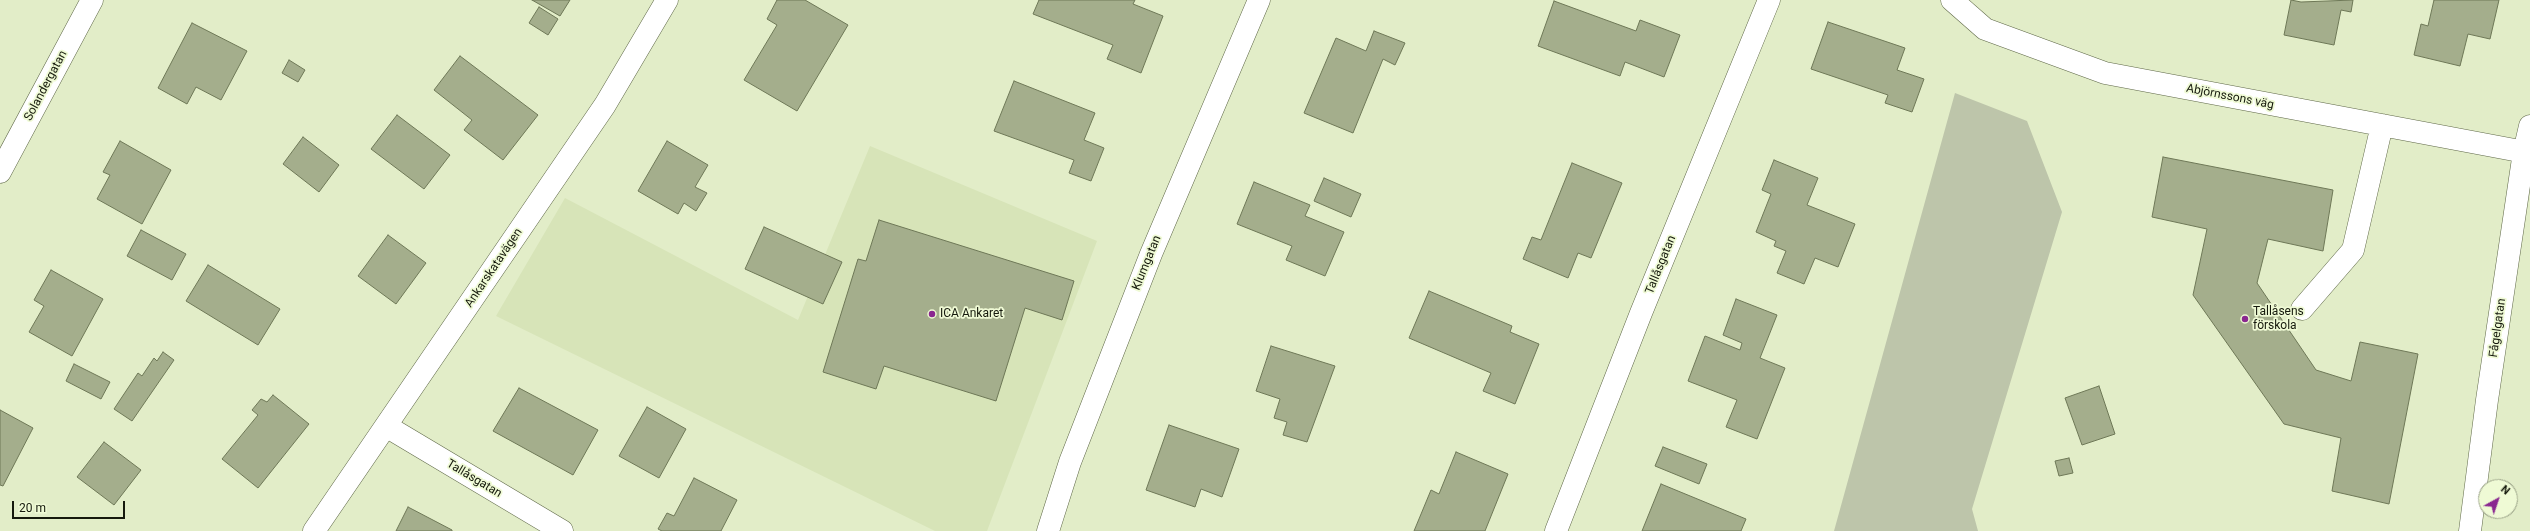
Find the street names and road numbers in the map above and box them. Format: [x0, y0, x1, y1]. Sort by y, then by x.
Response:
street label: Solandergatan [21, 48, 71, 124]
street label: Abjörnssons väg [2185, 81, 2275, 113]
street label: Ankarskatavägen [462, 226, 526, 310]
street label: Klumgatan [1129, 233, 1165, 293]
street label: Tallåsgatan [1643, 234, 1679, 296]
street label: Fågelgatan [2487, 298, 2509, 358]
street label: Tallåsgatan [444, 457, 504, 501]

